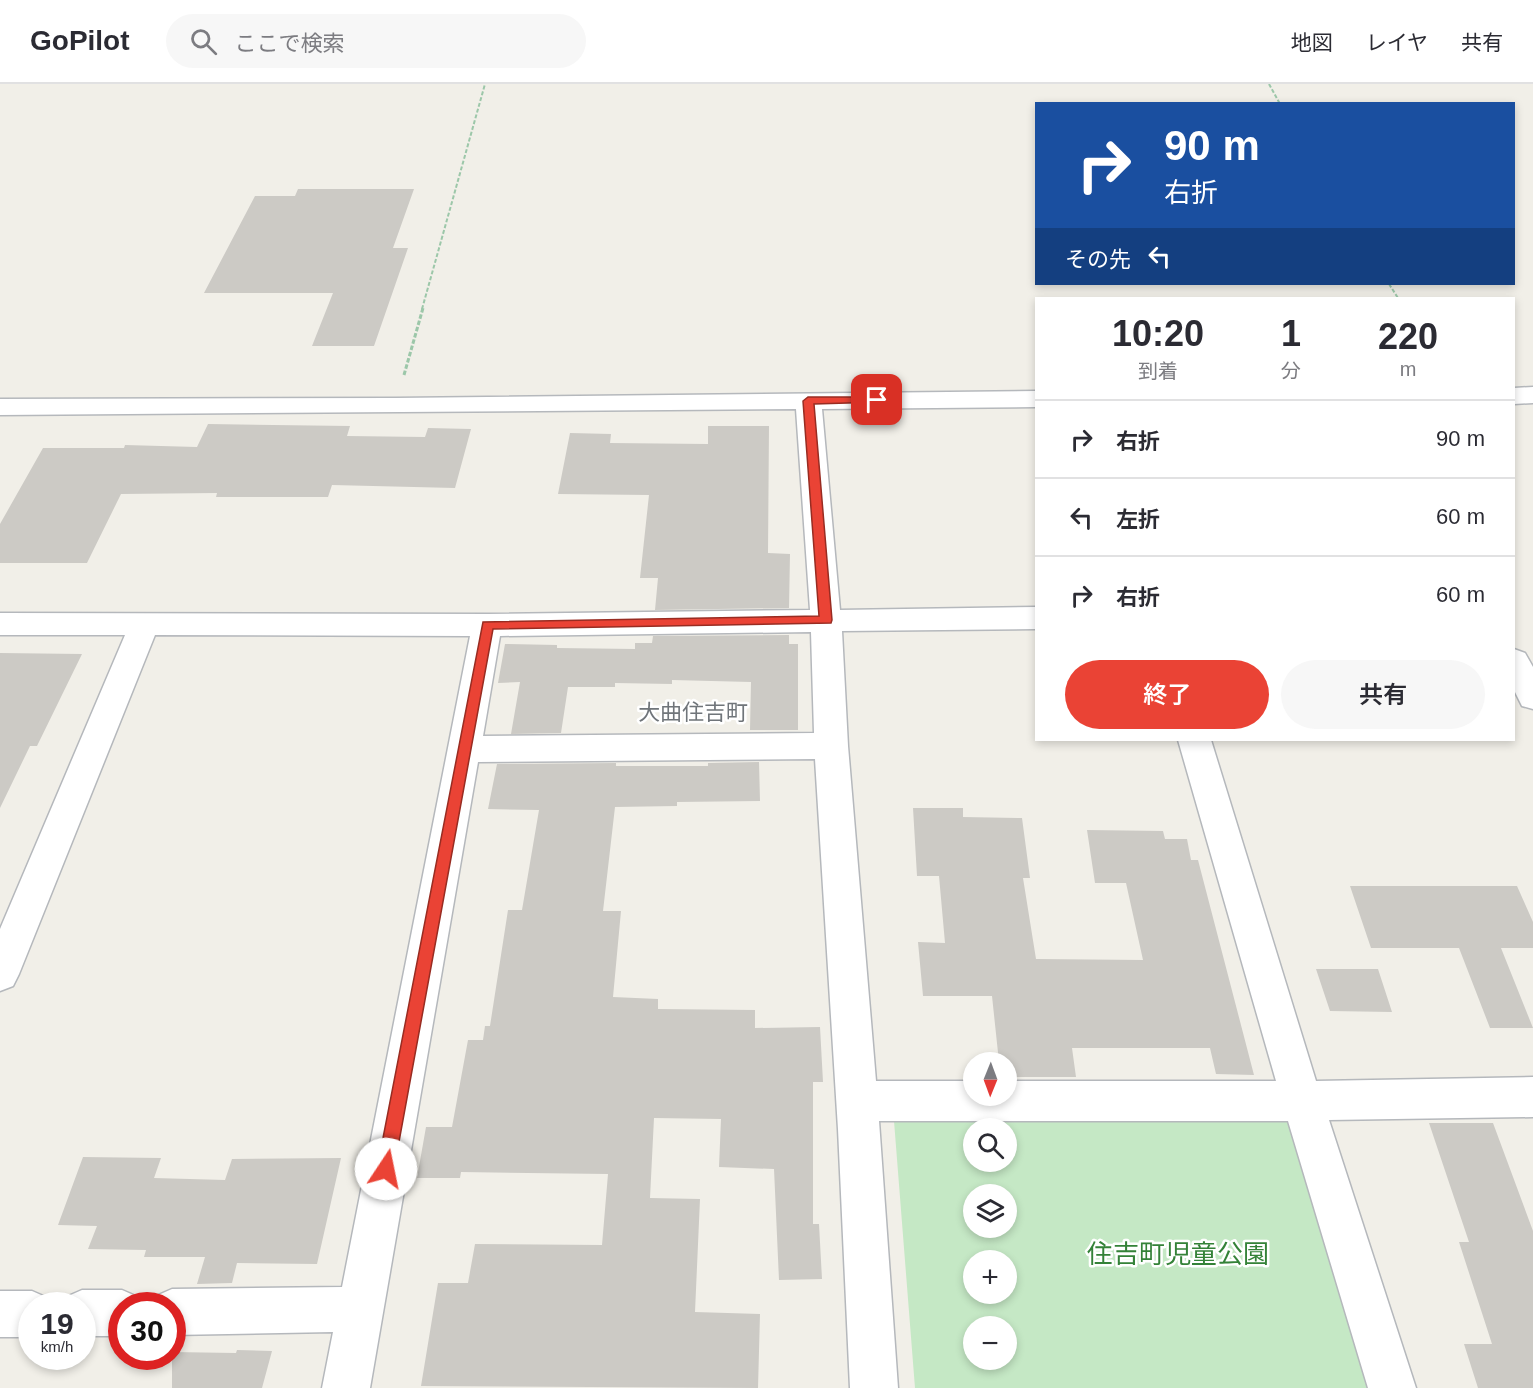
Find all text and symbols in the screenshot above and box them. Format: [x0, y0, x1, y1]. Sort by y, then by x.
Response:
search box [166, 14, 586, 68]
text: GoPilot [30, 25, 130, 56]
icon: search [187, 25, 220, 58]
text: ここで検索 [235, 31, 345, 56]
text: 地図 [1291, 31, 1333, 54]
text: レイヤ [1366, 31, 1428, 54]
text: 共有 [1461, 31, 1503, 54]
text: 90 m [1164, 122, 1260, 169]
icon: right [1065, 126, 1143, 204]
text: 右折 [1164, 178, 1218, 208]
icon: left [1143, 240, 1176, 273]
text: その先 [1065, 247, 1131, 272]
text: 10:20 [1112, 313, 1204, 354]
text: 1 [1281, 313, 1301, 354]
text: 220 [1378, 316, 1438, 357]
text: m [1400, 358, 1416, 380]
text: 到着 [1138, 360, 1178, 382]
text: 分 [1281, 360, 1301, 382]
pin [851, 374, 902, 425]
icon: arrive [860, 383, 893, 416]
icon: right [1065, 423, 1098, 456]
text: 90 m [1436, 426, 1485, 451]
text: 右折 [1116, 429, 1160, 454]
icon: left [1065, 501, 1098, 534]
text: 60 m [1436, 504, 1485, 529]
text: 左折 [1116, 507, 1160, 532]
icon: right [1065, 579, 1098, 612]
text: 60 m [1436, 582, 1485, 607]
text: 右折 [1116, 585, 1160, 610]
button: 終了 [1065, 660, 1269, 729]
button: 共有 [1281, 660, 1485, 729]
district label: 大曲住吉町 [638, 700, 748, 725]
north arrow [963, 1052, 1017, 1106]
map controls [963, 1052, 1017, 1370]
button: search [963, 1118, 1017, 1172]
position arrow [354, 1137, 418, 1201]
button: layers [963, 1184, 1017, 1238]
park label: 住吉町児童公園 [1087, 1239, 1269, 1269]
button: + [963, 1250, 1017, 1304]
speed limit sign: 30 [108, 1292, 186, 1370]
text: 19 [40, 1307, 74, 1340]
button: − [963, 1316, 1017, 1370]
text: km/h [41, 1338, 73, 1355]

